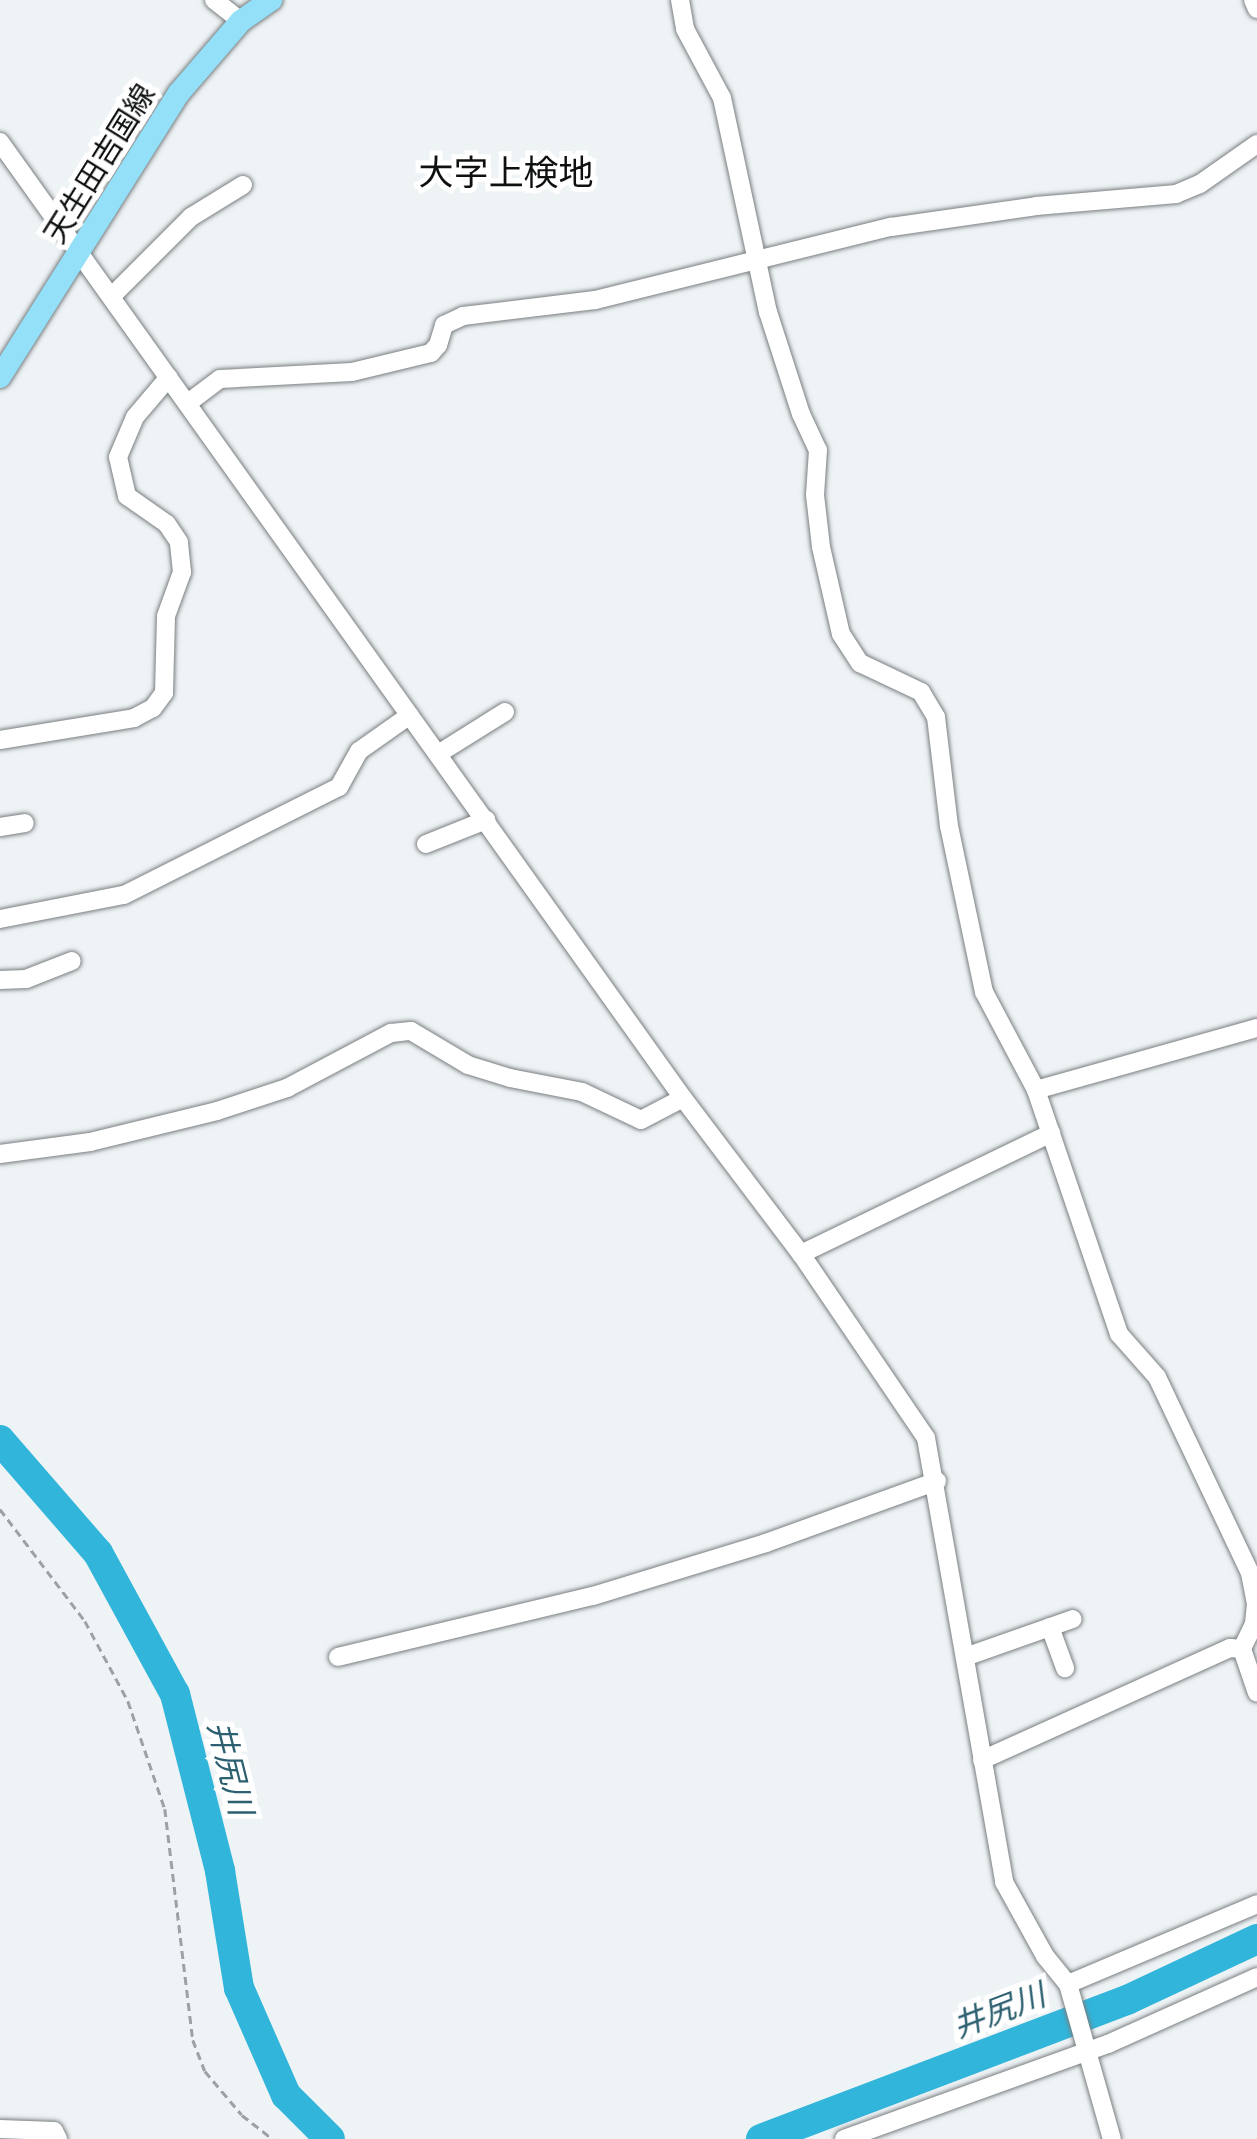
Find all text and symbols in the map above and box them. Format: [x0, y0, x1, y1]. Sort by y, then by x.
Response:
street label: 天生田吉国線 [37, 78, 163, 250]
district label: 大字上検地 [419, 153, 593, 195]
water label: 井尻川 [200, 1717, 260, 1819]
water label: 井尻川 [947, 1976, 1051, 2046]

